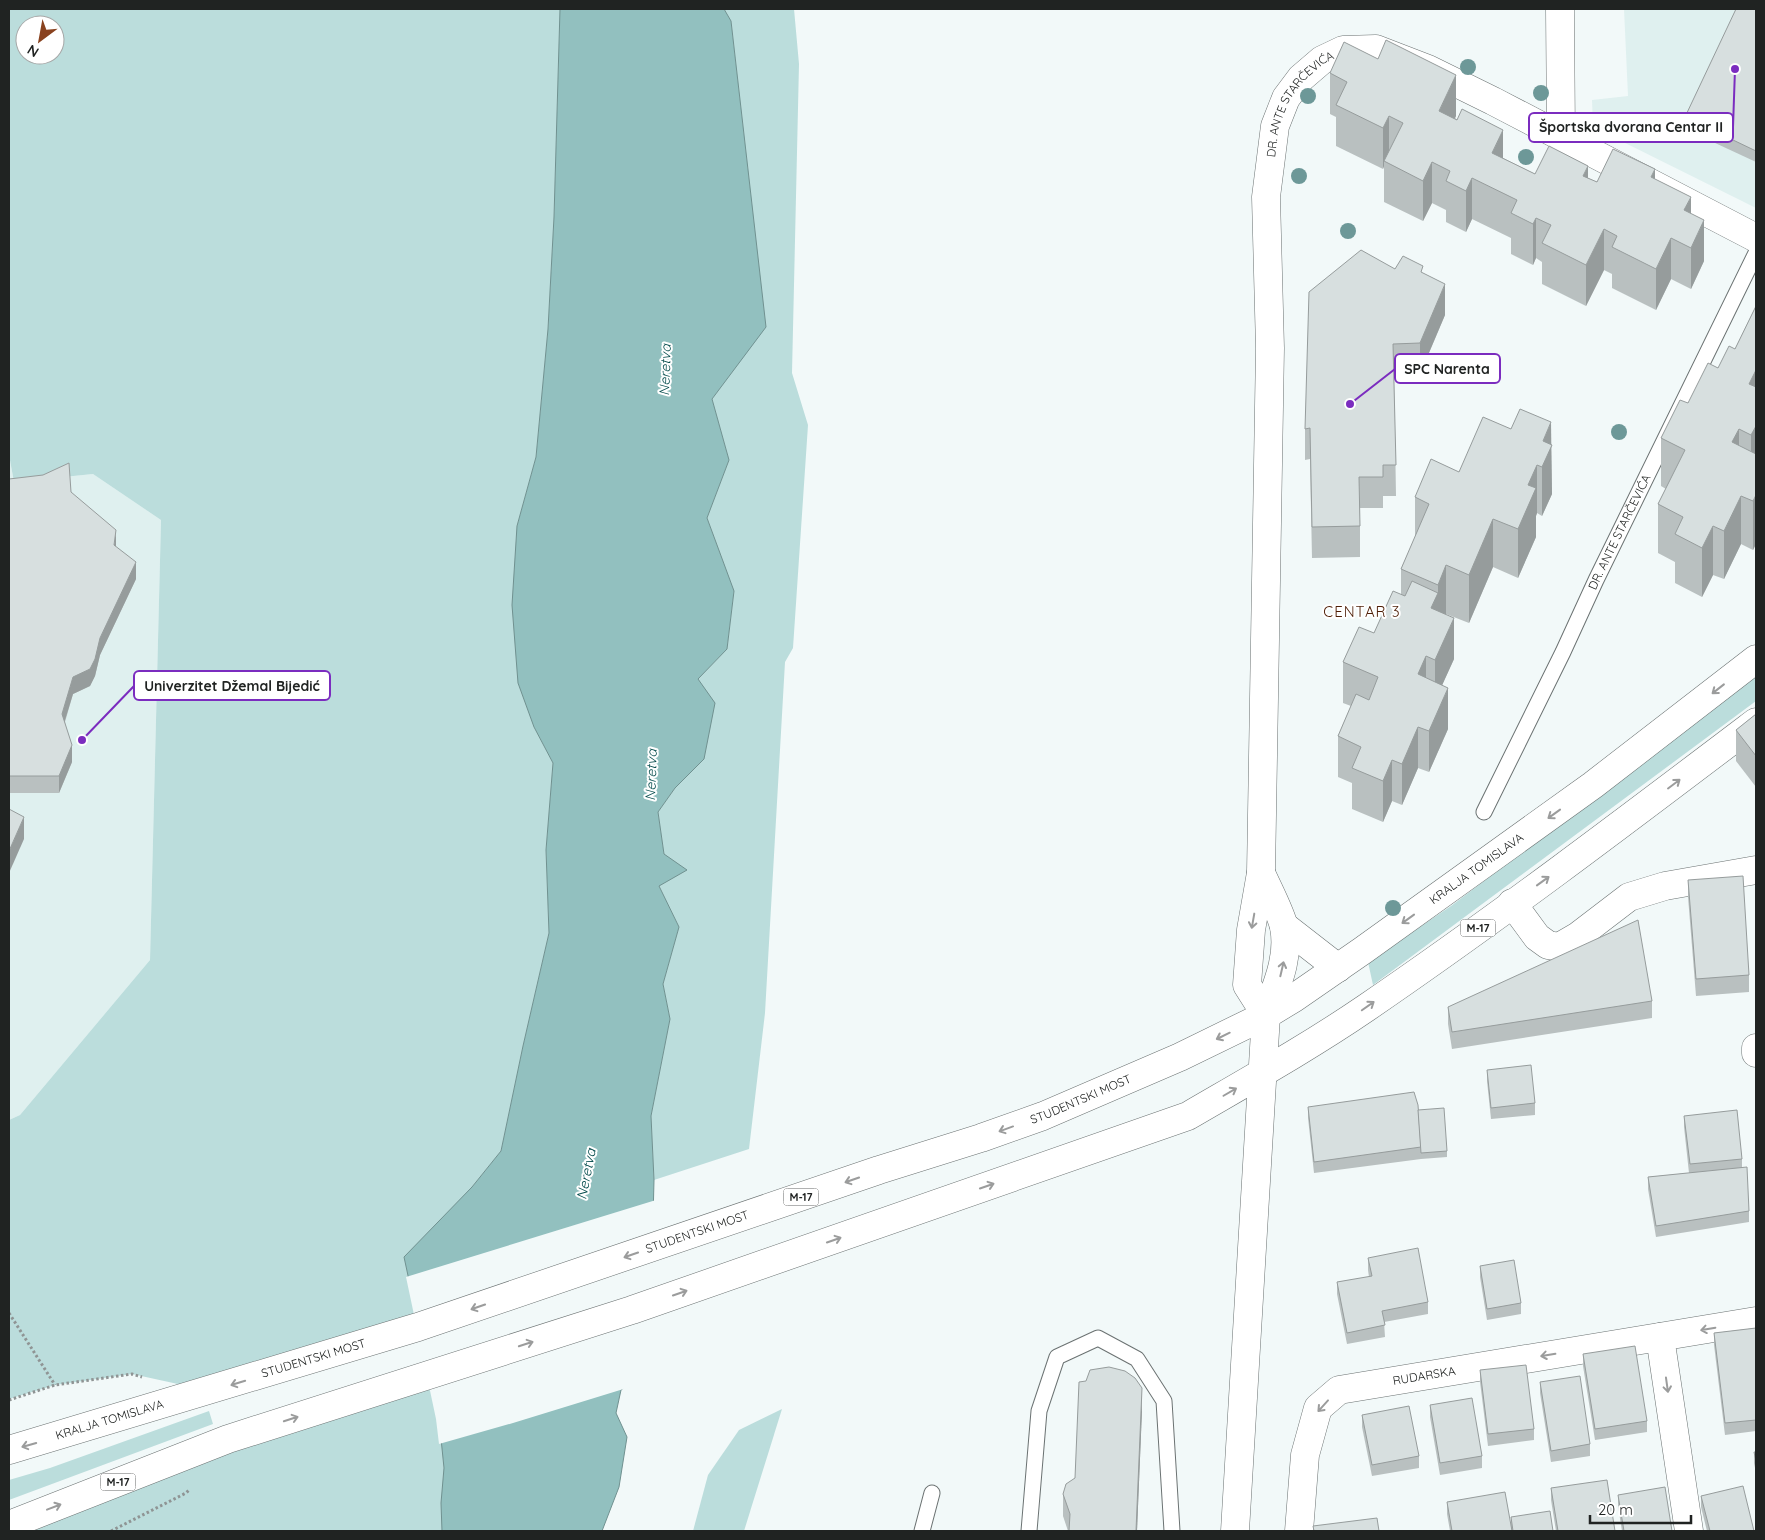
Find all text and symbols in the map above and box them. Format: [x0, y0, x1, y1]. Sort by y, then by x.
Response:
north arrow [15, 15, 65, 65]
text: N [24, 41, 42, 61]
street label: DR. ANTE STARČEVIĆA [1263, 47, 1336, 158]
callout: Športska dvorana Centar II [1529, 113, 1733, 142]
text: Športska dvorana Centar II [1539, 118, 1723, 136]
water label: Neretva [655, 342, 675, 396]
callout: SPC Narenta [1395, 354, 1500, 383]
text: SPC Narenta [1404, 360, 1490, 378]
street label: DR. ANTE STARČEVIĆA [1585, 472, 1654, 592]
district label: CENTAR 3 [1323, 602, 1401, 621]
callout: Univerzitet Džemal Bijedić [134, 671, 330, 700]
text: Univerzitet Džemal Bijedić [144, 677, 320, 695]
one-way arrow [1712, 684, 1725, 695]
water label: Neretva [641, 747, 661, 801]
one-way arrow [1667, 779, 1681, 789]
one-way arrow [1547, 809, 1561, 819]
street label: KRALJA TOMISLAVA [1426, 829, 1526, 907]
one-way arrow [1536, 876, 1550, 886]
one-way arrow [1247, 913, 1257, 929]
one-way arrow [1401, 914, 1415, 924]
road number: M-17 [1460, 920, 1496, 936]
one-way arrow [1278, 961, 1287, 977]
one-way arrow [1361, 1001, 1375, 1011]
one-way arrow [1216, 1032, 1231, 1041]
street label: STUDENTSKI MOST [1028, 1071, 1133, 1127]
one-way arrow [1223, 1086, 1237, 1096]
one-way arrow [999, 1125, 1014, 1134]
water label: Neretva [572, 1145, 600, 1201]
one-way arrow [844, 1176, 860, 1185]
one-way arrow [979, 1181, 995, 1190]
road number: M-17 [784, 1188, 818, 1206]
street label: STUDENTSKI MOST [643, 1207, 751, 1256]
one-way arrow [826, 1234, 842, 1244]
one-way arrow [624, 1251, 640, 1260]
one-way arrow [672, 1288, 688, 1297]
one-way arrow [470, 1303, 486, 1312]
one-way arrow [1701, 1325, 1717, 1335]
street label: STUDENTSKI MOST [259, 1335, 367, 1381]
one-way arrow [518, 1338, 534, 1348]
one-way arrow [1540, 1351, 1556, 1361]
street label: RUDARSKA [1392, 1363, 1457, 1388]
one-way arrow [1662, 1377, 1672, 1393]
one-way arrow [230, 1378, 246, 1388]
street label: KRALJA TOMISLAVA [53, 1396, 166, 1443]
one-way arrow [1317, 1399, 1328, 1412]
one-way arrow [283, 1414, 298, 1423]
one-way arrow [21, 1440, 37, 1450]
road number: M-17 [100, 1474, 136, 1490]
scale bar [1590, 1492, 1691, 1524]
text: 20 m [1598, 1500, 1633, 1519]
one-way arrow [46, 1502, 61, 1511]

